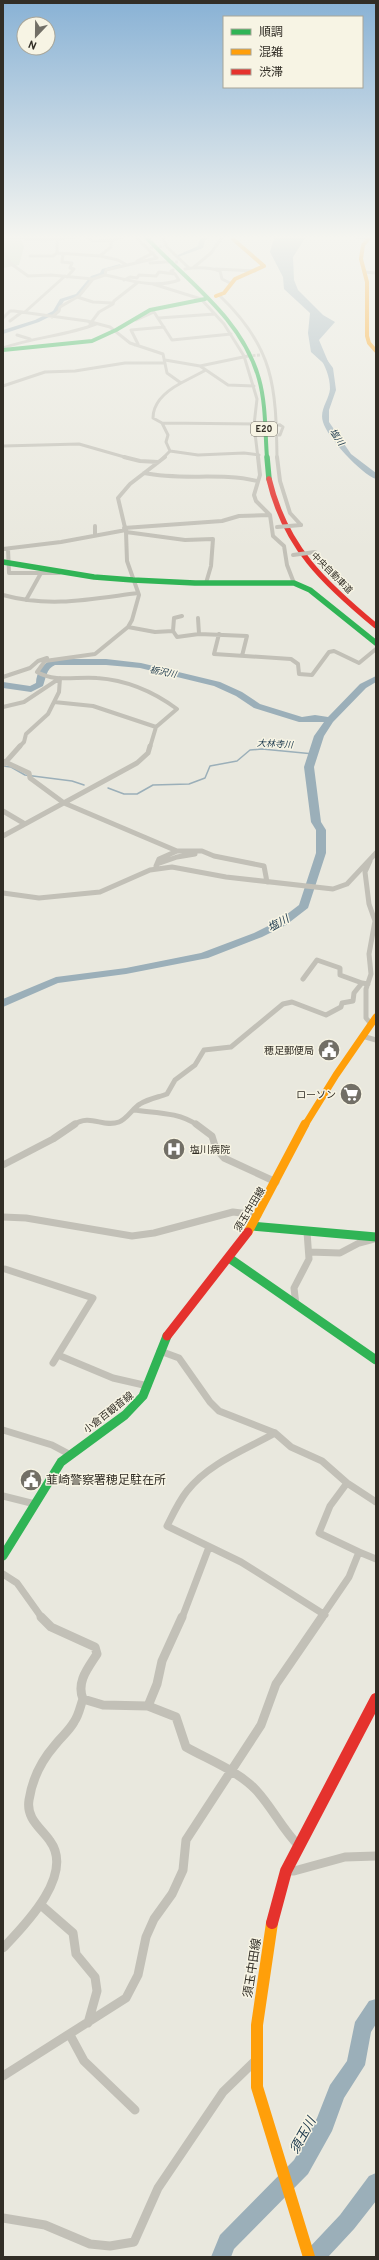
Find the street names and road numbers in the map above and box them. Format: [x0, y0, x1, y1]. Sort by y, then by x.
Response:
road number: E20 [251, 422, 277, 436]
street label: 中央自動車道 [309, 550, 355, 596]
street label: 須玉中田線 [232, 1185, 269, 1235]
street label: 小倉百観音線 [81, 1390, 137, 1437]
street label: 須玉中田線 [240, 1937, 266, 1999]

